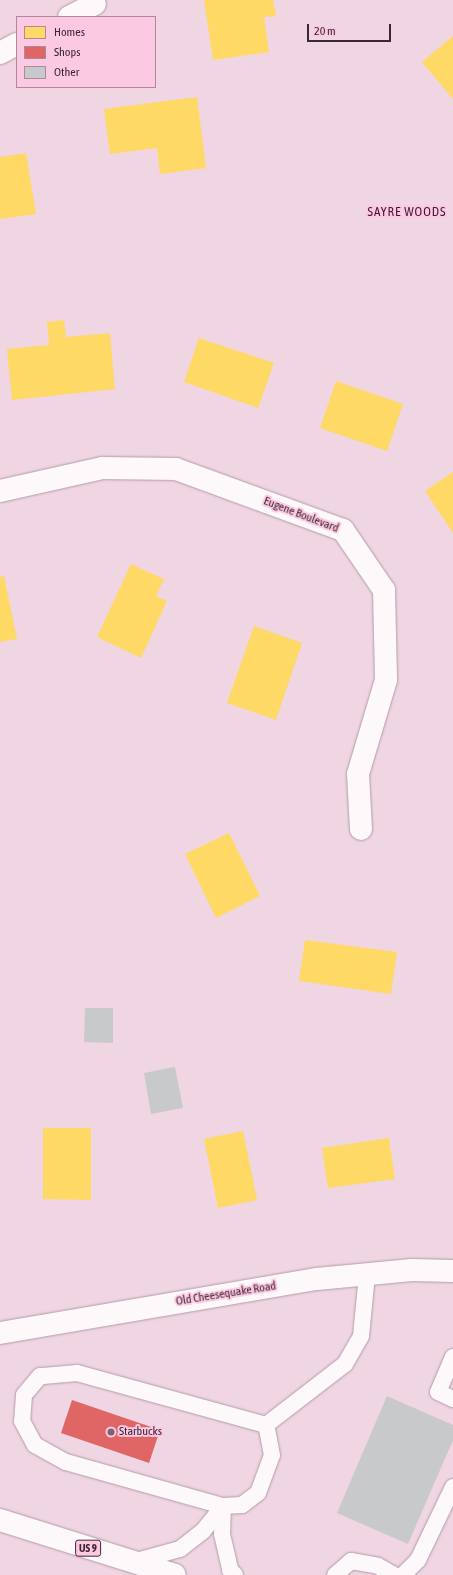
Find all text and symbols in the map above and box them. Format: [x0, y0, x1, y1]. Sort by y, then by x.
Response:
legend [16, 16, 156, 88]
scale bar [309, 16, 393, 42]
text: 20 m [314, 24, 336, 38]
text: Homes [54, 25, 85, 39]
text: Shops [54, 45, 80, 59]
text: Other [54, 65, 79, 79]
district label: SAYRE WOODS [367, 204, 447, 220]
street label: Eugene Boulevard [261, 494, 341, 536]
street label: Old Cheesequake Road [175, 1279, 277, 1309]
place label: Starbucks [119, 1425, 162, 1439]
marker: Starbucks [106, 1427, 116, 1437]
road number: US 9 [75, 1539, 101, 1557]

